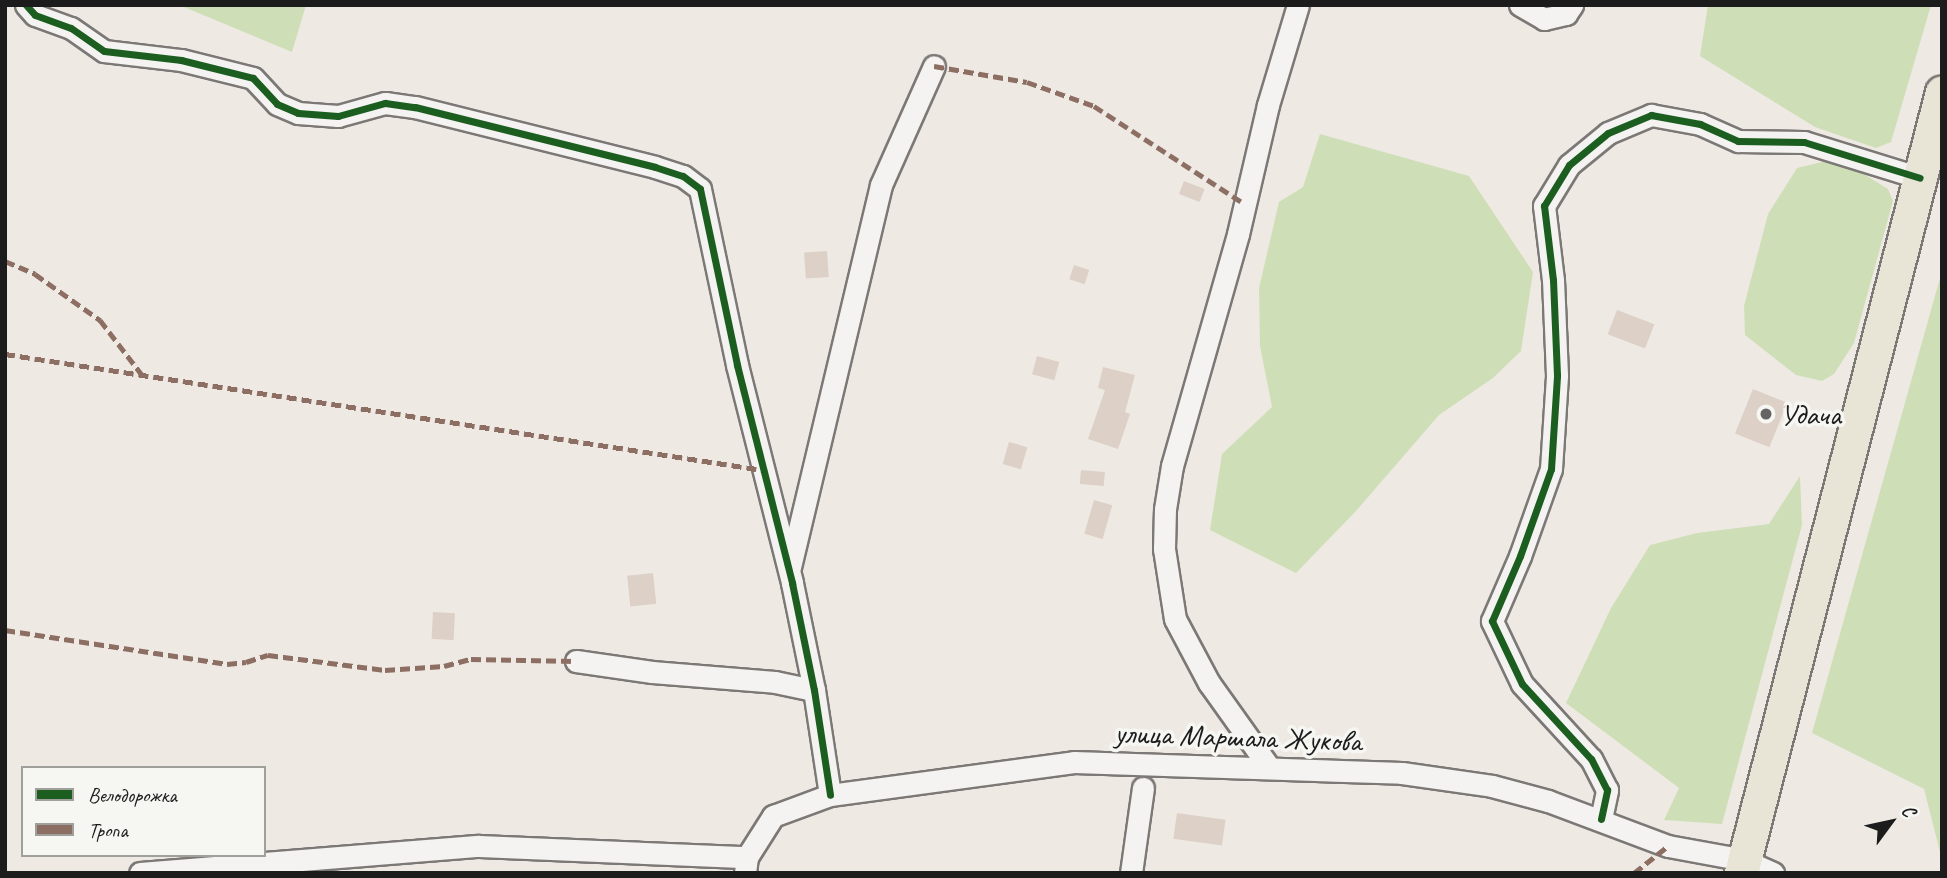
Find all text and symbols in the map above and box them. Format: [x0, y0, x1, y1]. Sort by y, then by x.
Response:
place label: Удача [1780, 396, 1841, 432]
marker: Удача [1758, 406, 1774, 422]
street label: улица Маршала Жукова [1114, 715, 1362, 759]
legend [21, 766, 266, 857]
text: Велодорожка [88, 782, 177, 808]
north arrow [1856, 787, 1926, 857]
text: С [1896, 800, 1921, 821]
text: Тропа [88, 817, 128, 843]

